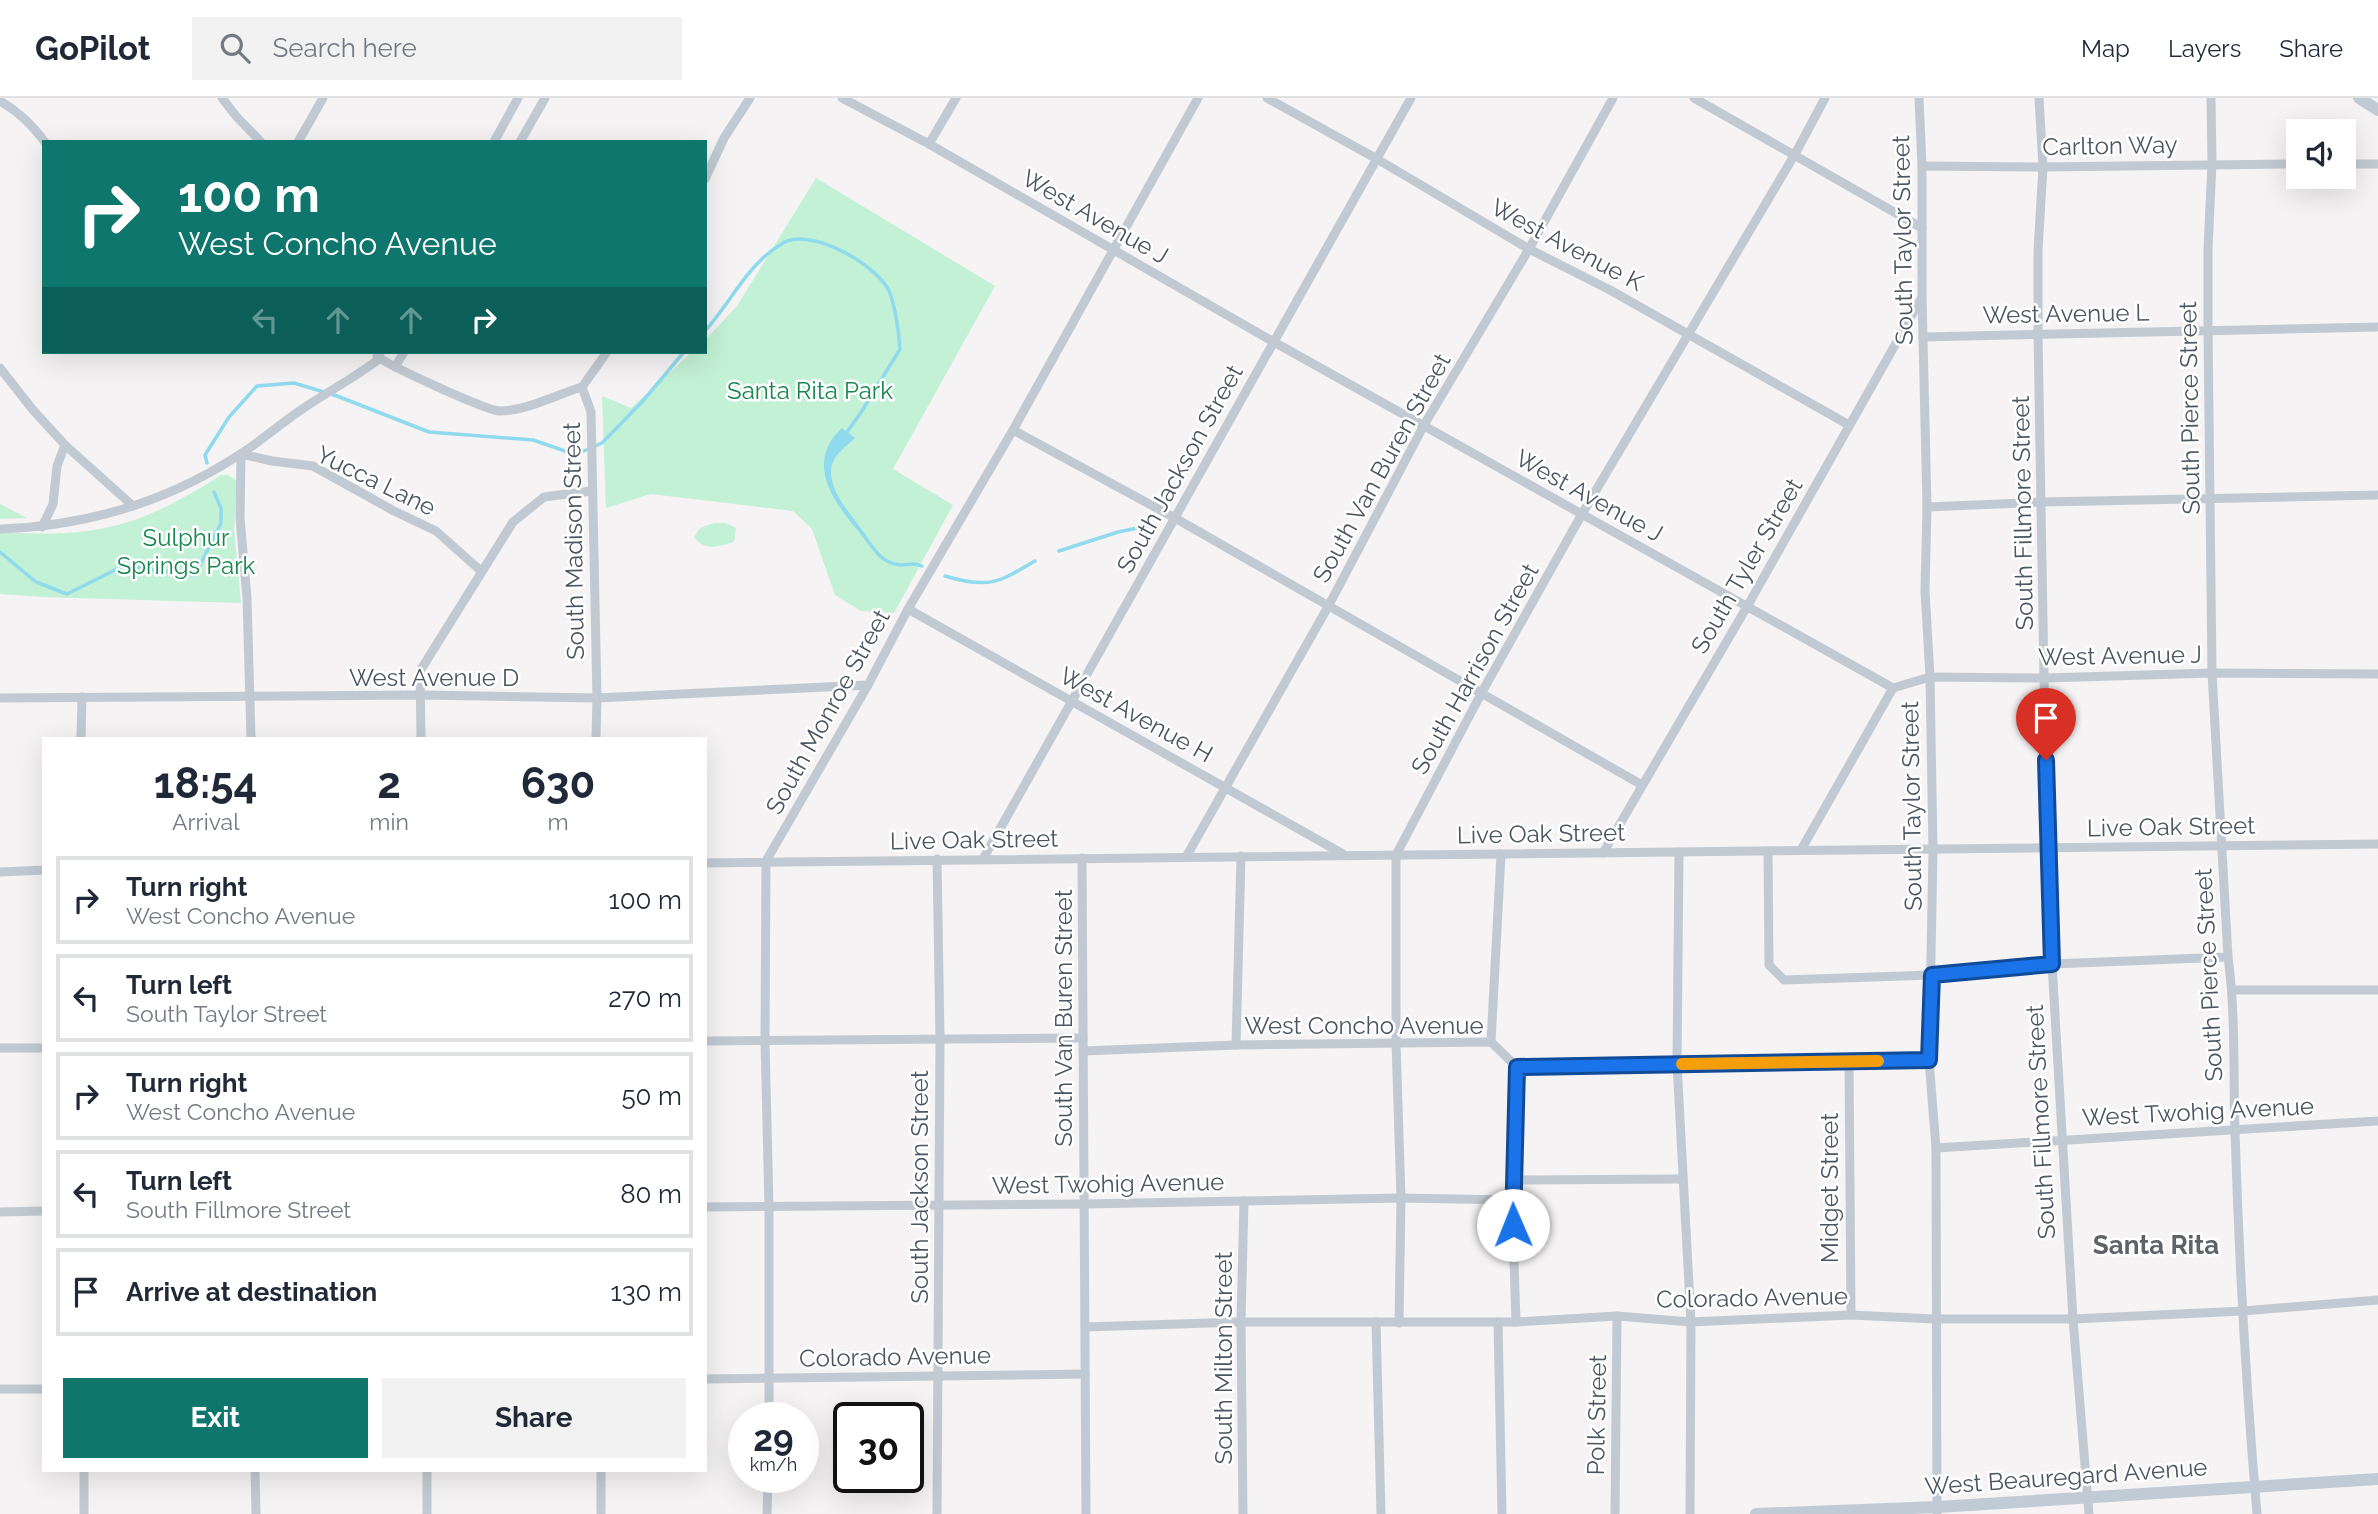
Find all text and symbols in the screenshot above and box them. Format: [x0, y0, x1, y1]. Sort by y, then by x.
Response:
search box [192, 17, 682, 80]
text: GoPilot [35, 29, 150, 68]
icon: search [216, 29, 254, 67]
text: Search here [272, 33, 417, 63]
text: Map [2081, 34, 2130, 63]
text: Layers [2168, 34, 2241, 63]
text: Share [2279, 34, 2343, 63]
map controls [2286, 119, 2356, 189]
button: sound [2286, 119, 2356, 189]
street label: Carlton Way [2042, 130, 2178, 161]
street label: South Taylor Street [1886, 135, 1919, 345]
street label: West Avenue J [1017, 163, 1173, 270]
text: 100 m [178, 166, 320, 223]
icon: right [63, 168, 154, 259]
street label: West Avenue K [1486, 192, 1649, 297]
text: West Concho Avenue [178, 225, 497, 262]
street label: West Avenue L [1982, 298, 2150, 329]
icon: left [246, 301, 284, 339]
icon: ahead [319, 301, 357, 339]
icon: ahead [392, 301, 430, 339]
icon: right [465, 301, 503, 339]
street label: South Pierce Street [2173, 301, 2206, 515]
street label: South Van Buren Street [1306, 348, 1457, 587]
street label: South Jackson Street [1110, 360, 1249, 578]
park label: Santa Rita Park [727, 376, 893, 405]
street label: South Fillmore Street [2006, 395, 2039, 631]
street label: South Madison Street [557, 422, 590, 660]
street label: Yucca Lane [312, 439, 441, 522]
street label: West Avenue J [1511, 443, 1668, 548]
street label: South Tyler Street [1685, 473, 1808, 658]
park label: Sulphur Springs Park [117, 523, 256, 580]
street label: South Harrison Street [1405, 558, 1545, 779]
street label: South Monroe Street [759, 604, 896, 819]
street label: West Avenue J [2038, 640, 2202, 671]
street label: West Avenue H [1055, 661, 1218, 769]
street label: West Avenue D [349, 663, 519, 692]
pin [2016, 688, 2076, 760]
icon: arrive [2027, 699, 2065, 737]
street label: South Taylor Street [1895, 701, 1928, 911]
text: 18:54 [154, 759, 258, 808]
text: 2 [377, 759, 401, 808]
text: 630 [521, 759, 595, 808]
text: Arrival [172, 808, 239, 835]
text: min [369, 808, 409, 835]
text: m [547, 808, 569, 835]
street label: Live Oak Street [2087, 811, 2255, 842]
street label: Live Oak Street [1457, 818, 1625, 849]
street label: Live Oak Street [890, 824, 1058, 855]
street label: South Pierce Street [2188, 868, 2229, 1082]
text: Turn right [126, 872, 247, 902]
icon: right [67, 881, 105, 919]
text: 100 m [609, 885, 682, 915]
street label: South Van Buren Street [1049, 889, 1078, 1147]
text: West Concho Avenue [126, 902, 355, 929]
text: Turn left [126, 970, 232, 1000]
icon: left [67, 979, 105, 1017]
text: 270 m [608, 983, 682, 1013]
text: South Taylor Street [126, 1000, 327, 1027]
street label: South Fillmore Street [2020, 1004, 2061, 1240]
street label: West Concho Avenue [1244, 1011, 1484, 1040]
text: Turn right [126, 1068, 247, 1098]
street label: South Jackson Street [905, 1070, 934, 1304]
icon: right [67, 1077, 105, 1115]
text: 50 m [621, 1081, 682, 1111]
street label: West Twohig Avenue [2081, 1091, 2315, 1132]
text: West Concho Avenue [126, 1098, 355, 1125]
street label: Midget Street [1815, 1113, 1844, 1263]
text: Turn left [126, 1166, 232, 1196]
street label: West Twohig Avenue [992, 1167, 1224, 1200]
icon: left [67, 1175, 105, 1213]
text: 80 m [620, 1179, 682, 1209]
position arrow [1476, 1188, 1550, 1262]
text: South Fillmore Street [126, 1196, 351, 1223]
district label: Santa Rita [2093, 1230, 2219, 1260]
street label: South Milton Street [1209, 1252, 1238, 1464]
icon: arrive [67, 1273, 105, 1311]
text: Arrive at destination [126, 1277, 377, 1307]
text: 130 m [611, 1277, 682, 1307]
street label: Colorado Avenue [1656, 1281, 1848, 1314]
street label: Colorado Avenue [799, 1340, 991, 1373]
street label: Polk Street [1581, 1354, 1612, 1476]
button: Exit [63, 1378, 368, 1458]
button: Share [382, 1378, 686, 1458]
speed limit sign: 30 [833, 1402, 924, 1493]
text: 29 [753, 1418, 794, 1459]
street label: West Beauregard Avenue [1924, 1452, 2208, 1501]
text: km/h [750, 1454, 797, 1475]

